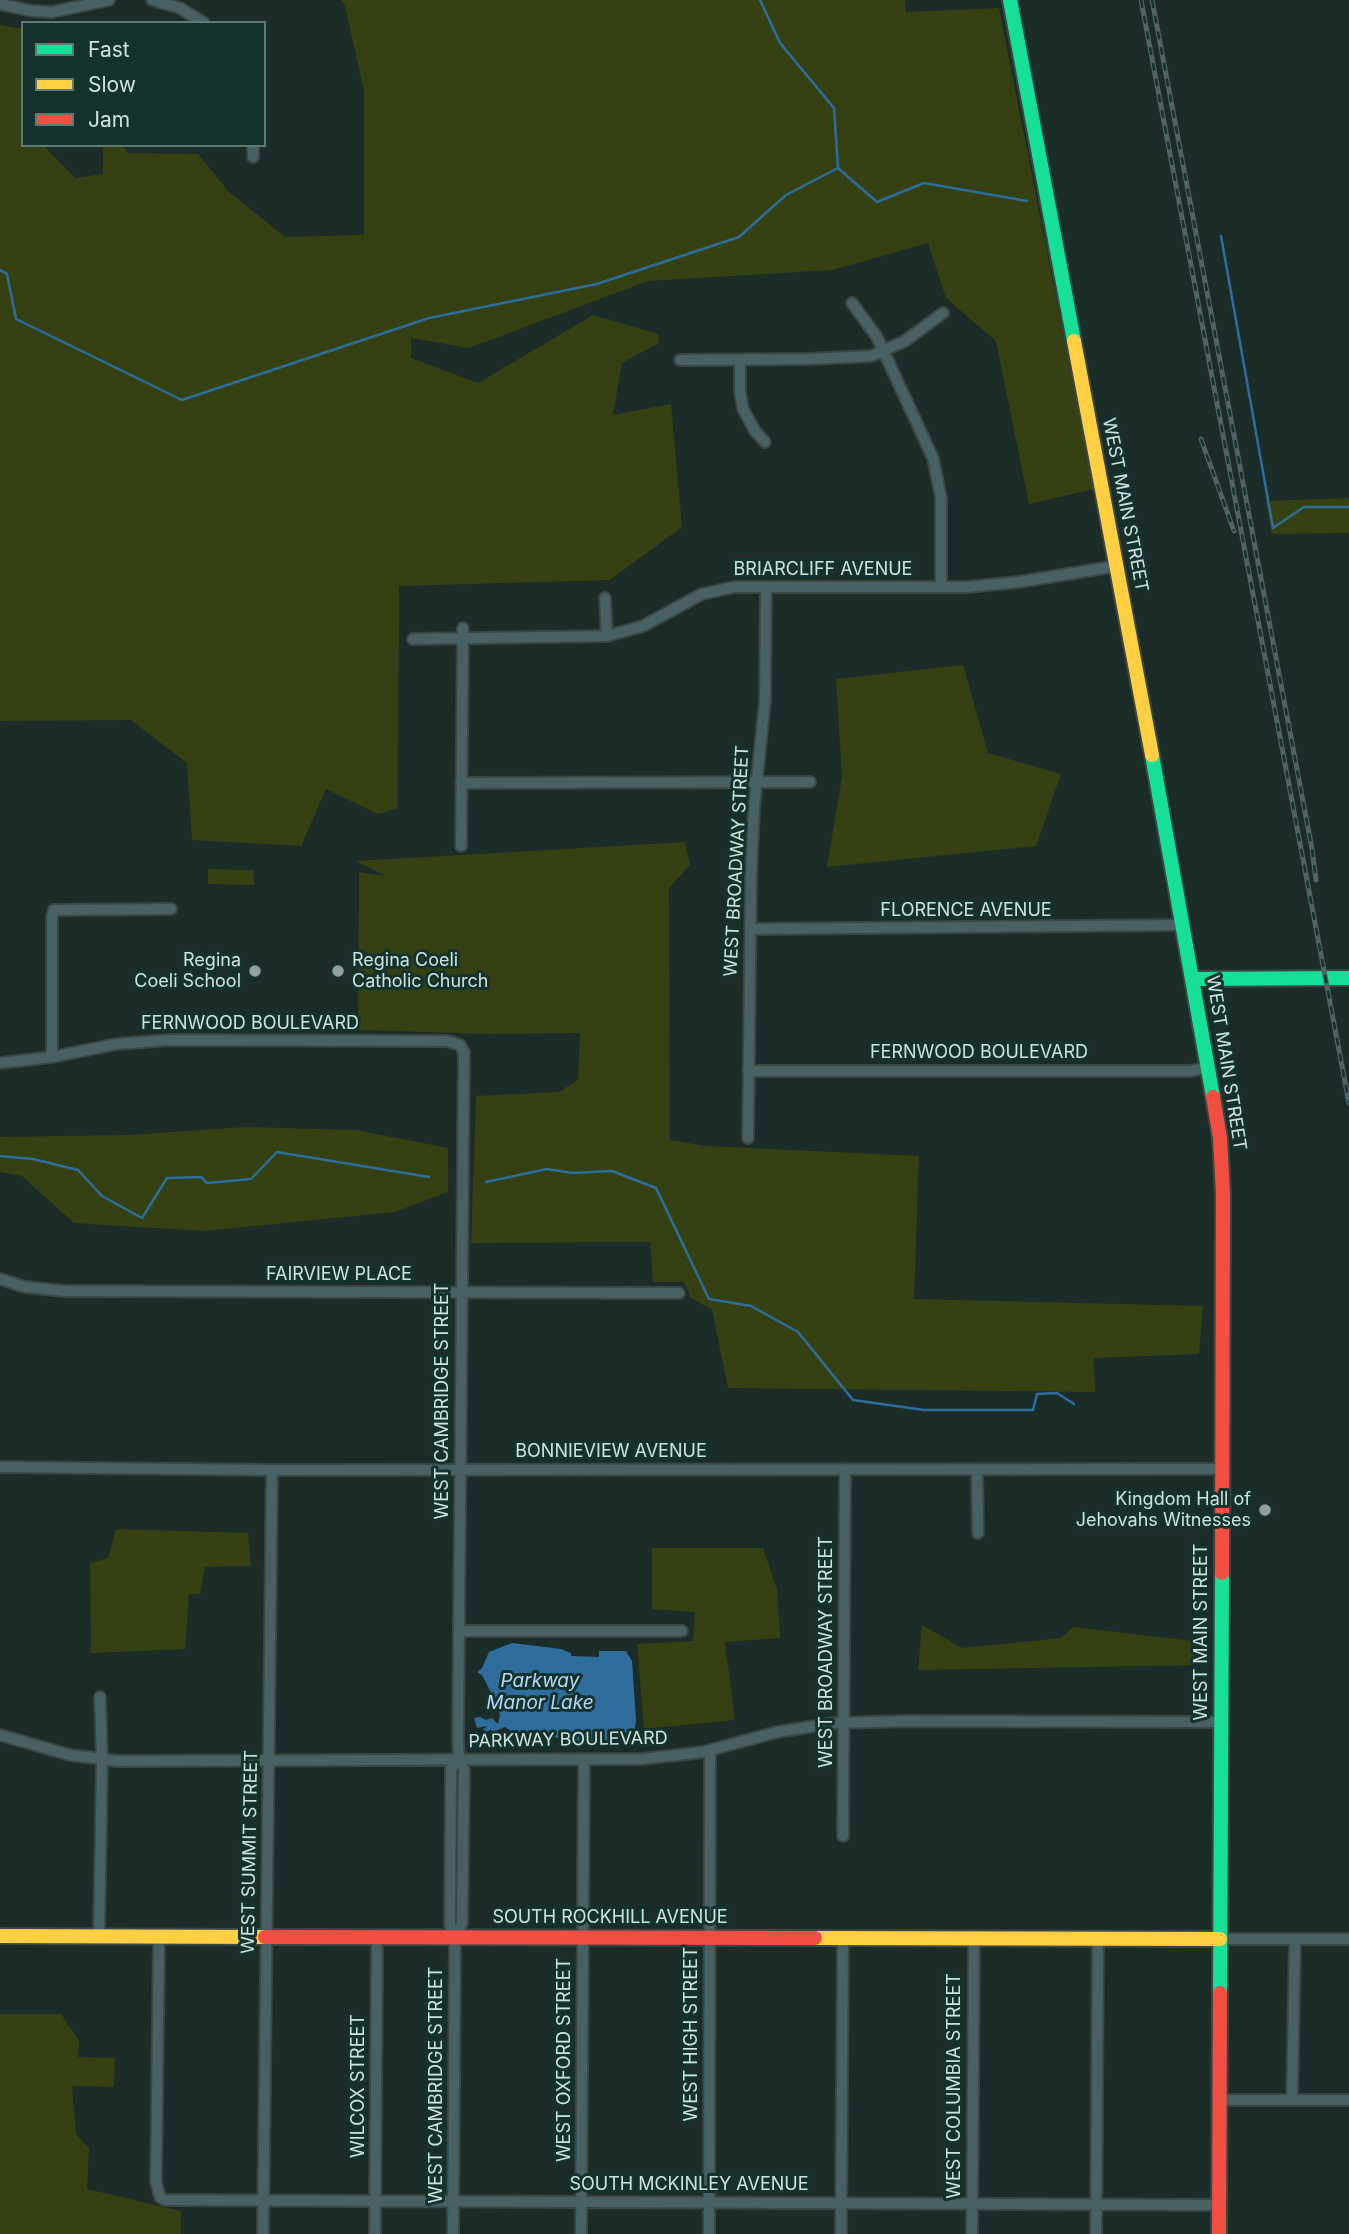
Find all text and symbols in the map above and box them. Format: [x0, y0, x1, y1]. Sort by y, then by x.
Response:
legend [21, 21, 266, 147]
text: Fast [88, 37, 130, 62]
text: Slow [88, 72, 136, 97]
text: Jam [88, 107, 130, 132]
street label: WEST MAIN STREET [1098, 416, 1152, 594]
street label: BRIARCLIFF AVENUE [734, 559, 912, 581]
street label: WEST BROADWAY STREET [720, 745, 754, 977]
street label: FLORENCE AVENUE [880, 900, 1052, 922]
place label: Regina Coeli School [134, 950, 241, 992]
place label: Regina Coeli Catholic Church [352, 950, 488, 992]
marker: Regina Coeli School [247, 963, 263, 979]
marker: Regina Coeli Catholic Church [330, 963, 346, 979]
street label: WEST MAIN STREET [1201, 974, 1251, 1152]
street label: FERNWOOD BOULEVARD [141, 1013, 359, 1035]
street label: FERNWOOD BOULEVARD [870, 1042, 1088, 1064]
street label: FAIRVIEW PLACE [266, 1264, 412, 1286]
street label: WEST CAMBRIDGE STREET [432, 1283, 454, 1519]
street label: BONNIEVIEW AVENUE [515, 1441, 707, 1463]
place label: Kingdom Hall of Jehovahs Witnesses [1076, 1489, 1251, 1532]
marker: Kingdom Hall of Jehovahs Witnesses [1257, 1502, 1273, 1518]
street label: WEST BROADWAY STREET [816, 1536, 838, 1768]
street label: WEST MAIN STREET [1191, 1544, 1213, 1720]
water label: Parkway Manor Lake [486, 1670, 594, 1714]
street label: PARKWAY BOULEVARD [468, 1727, 668, 1753]
street label: WEST SUMMIT STREET [237, 1750, 263, 1954]
street label: SOUTH ROCKHILL AVENUE [492, 1907, 728, 1929]
street label: WEST HIGH STREET [681, 1947, 703, 2121]
street label: WEST OXFORD STREET [554, 1958, 576, 2162]
street label: WEST CAMBRIDGE STREET [426, 1967, 448, 2203]
street label: WEST COLUMBIA STREET [944, 1973, 966, 2199]
street label: WILCOX STREET [348, 2014, 370, 2158]
street label: SOUTH MCKINLEY AVENUE [569, 2174, 809, 2196]

